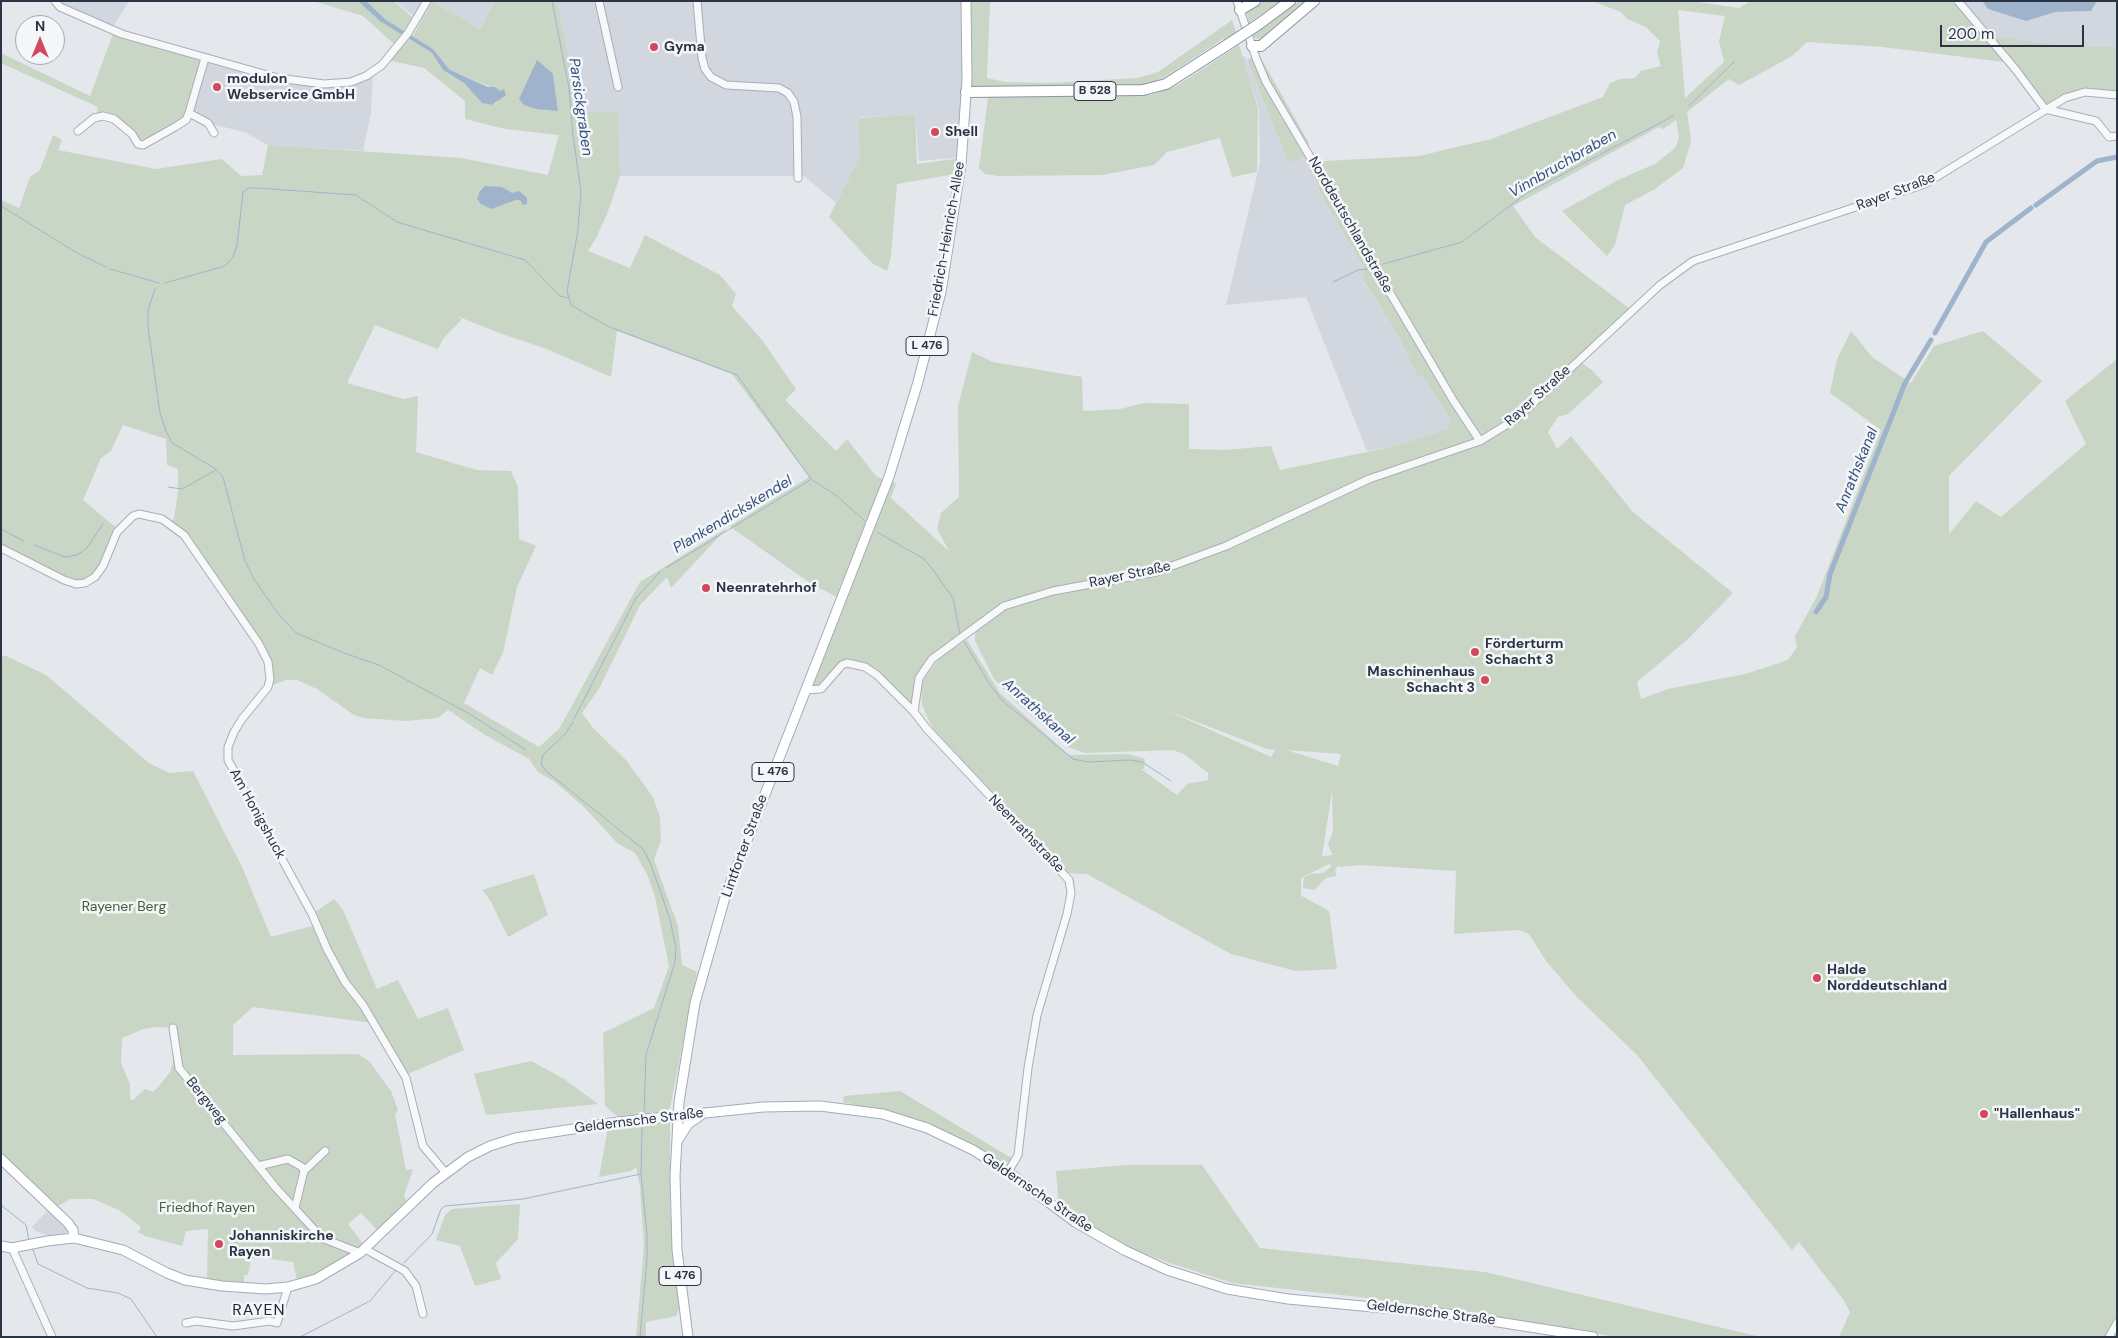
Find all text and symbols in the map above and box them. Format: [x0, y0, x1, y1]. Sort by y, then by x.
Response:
north arrow [15, 15, 65, 65]
scale bar [1943, 15, 2087, 47]
text: N [35, 17, 45, 35]
text: 200 m [1948, 24, 1994, 44]
place label: Gyma [664, 39, 705, 55]
marker: Gyma [648, 41, 660, 53]
water label: Parsickgraben [564, 57, 596, 157]
place label: modulon Webservice GmbH [227, 71, 355, 104]
marker: modulon Webservice GmbH [211, 81, 223, 93]
road number: B 528 [1074, 82, 1116, 100]
place label: Shell [945, 124, 978, 140]
marker: Shell [929, 126, 941, 138]
water label: Vinnbruchbraben [1506, 126, 1620, 202]
street label: Norddeutschlandstraße [1304, 154, 1396, 296]
street label: Friedrich-Heinrich-Allee [925, 160, 969, 318]
street label: Rayer Straße [1854, 169, 1938, 215]
road number: L 476 [906, 336, 948, 356]
street label: Rayer Straße [1502, 362, 1574, 430]
water label: Anrathskanal [1832, 425, 1882, 515]
water label: Plankendickskendel [670, 472, 796, 558]
street label: Rayer Straße [1088, 558, 1172, 592]
place label: Neenratehrhof [716, 580, 817, 596]
marker: Neenratehrhof [700, 582, 712, 594]
place label: Förderturm Schacht 3 [1485, 636, 1563, 669]
marker: Förderturm Schacht 3 [1469, 646, 1481, 658]
place label: Maschinenhaus Schacht 3 [1367, 664, 1475, 696]
marker: Maschinenhaus Schacht 3 [1479, 674, 1491, 686]
water label: Anrathskanal [998, 675, 1078, 749]
road number: L 476 [752, 762, 794, 782]
street label: Am Honigshuck [225, 766, 289, 862]
street label: Lintforter Straße [719, 792, 771, 900]
street label: Neenrathstraße [985, 792, 1067, 876]
park label: Rayener Berg [82, 899, 166, 915]
place label: Halde Norddeutschland [1827, 962, 1947, 994]
marker: Halde Norddeutschland [1811, 972, 1823, 984]
street label: Bergweg [182, 1074, 230, 1128]
street label: Geldernsche Straße [574, 1105, 704, 1137]
place label: "Hallenhaus" [1994, 1106, 2080, 1122]
marker: "Hallenhaus" [1978, 1108, 1990, 1120]
street label: Geldernsche Straße [978, 1150, 1096, 1236]
park label: Friedhof Rayen [159, 1200, 255, 1216]
place label: Johanniskirche Rayen [229, 1228, 334, 1260]
marker: Johanniskirche Rayen [213, 1238, 225, 1250]
road number: L 476 [659, 1266, 701, 1285]
street label: Geldernsche Straße [1366, 1297, 1496, 1329]
district label: RAYEN [232, 1301, 286, 1321]

